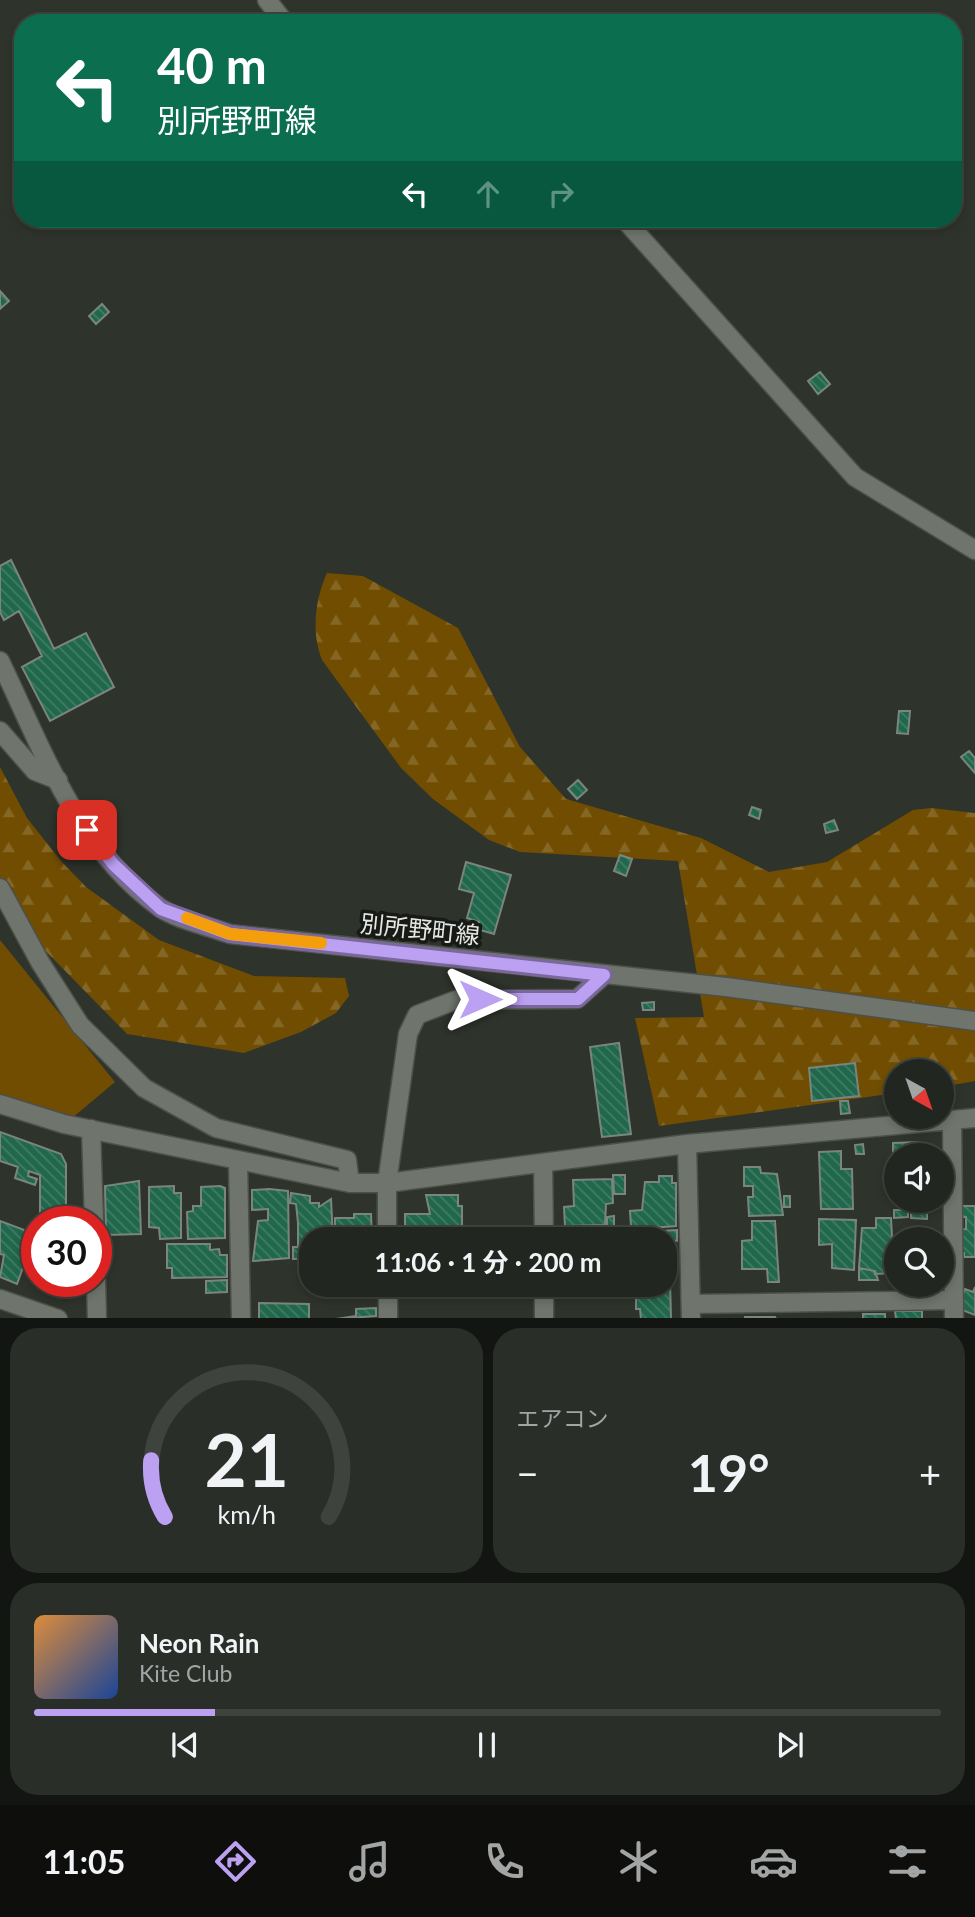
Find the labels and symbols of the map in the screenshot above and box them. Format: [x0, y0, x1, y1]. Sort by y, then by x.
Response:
pin [57, 800, 117, 860]
street label: 別所野町線 [359, 908, 481, 949]
position arrow [443, 962, 517, 1036]
north arrow [884, 1059, 954, 1129]
speed limit sign: 30 [21, 1206, 112, 1297]

